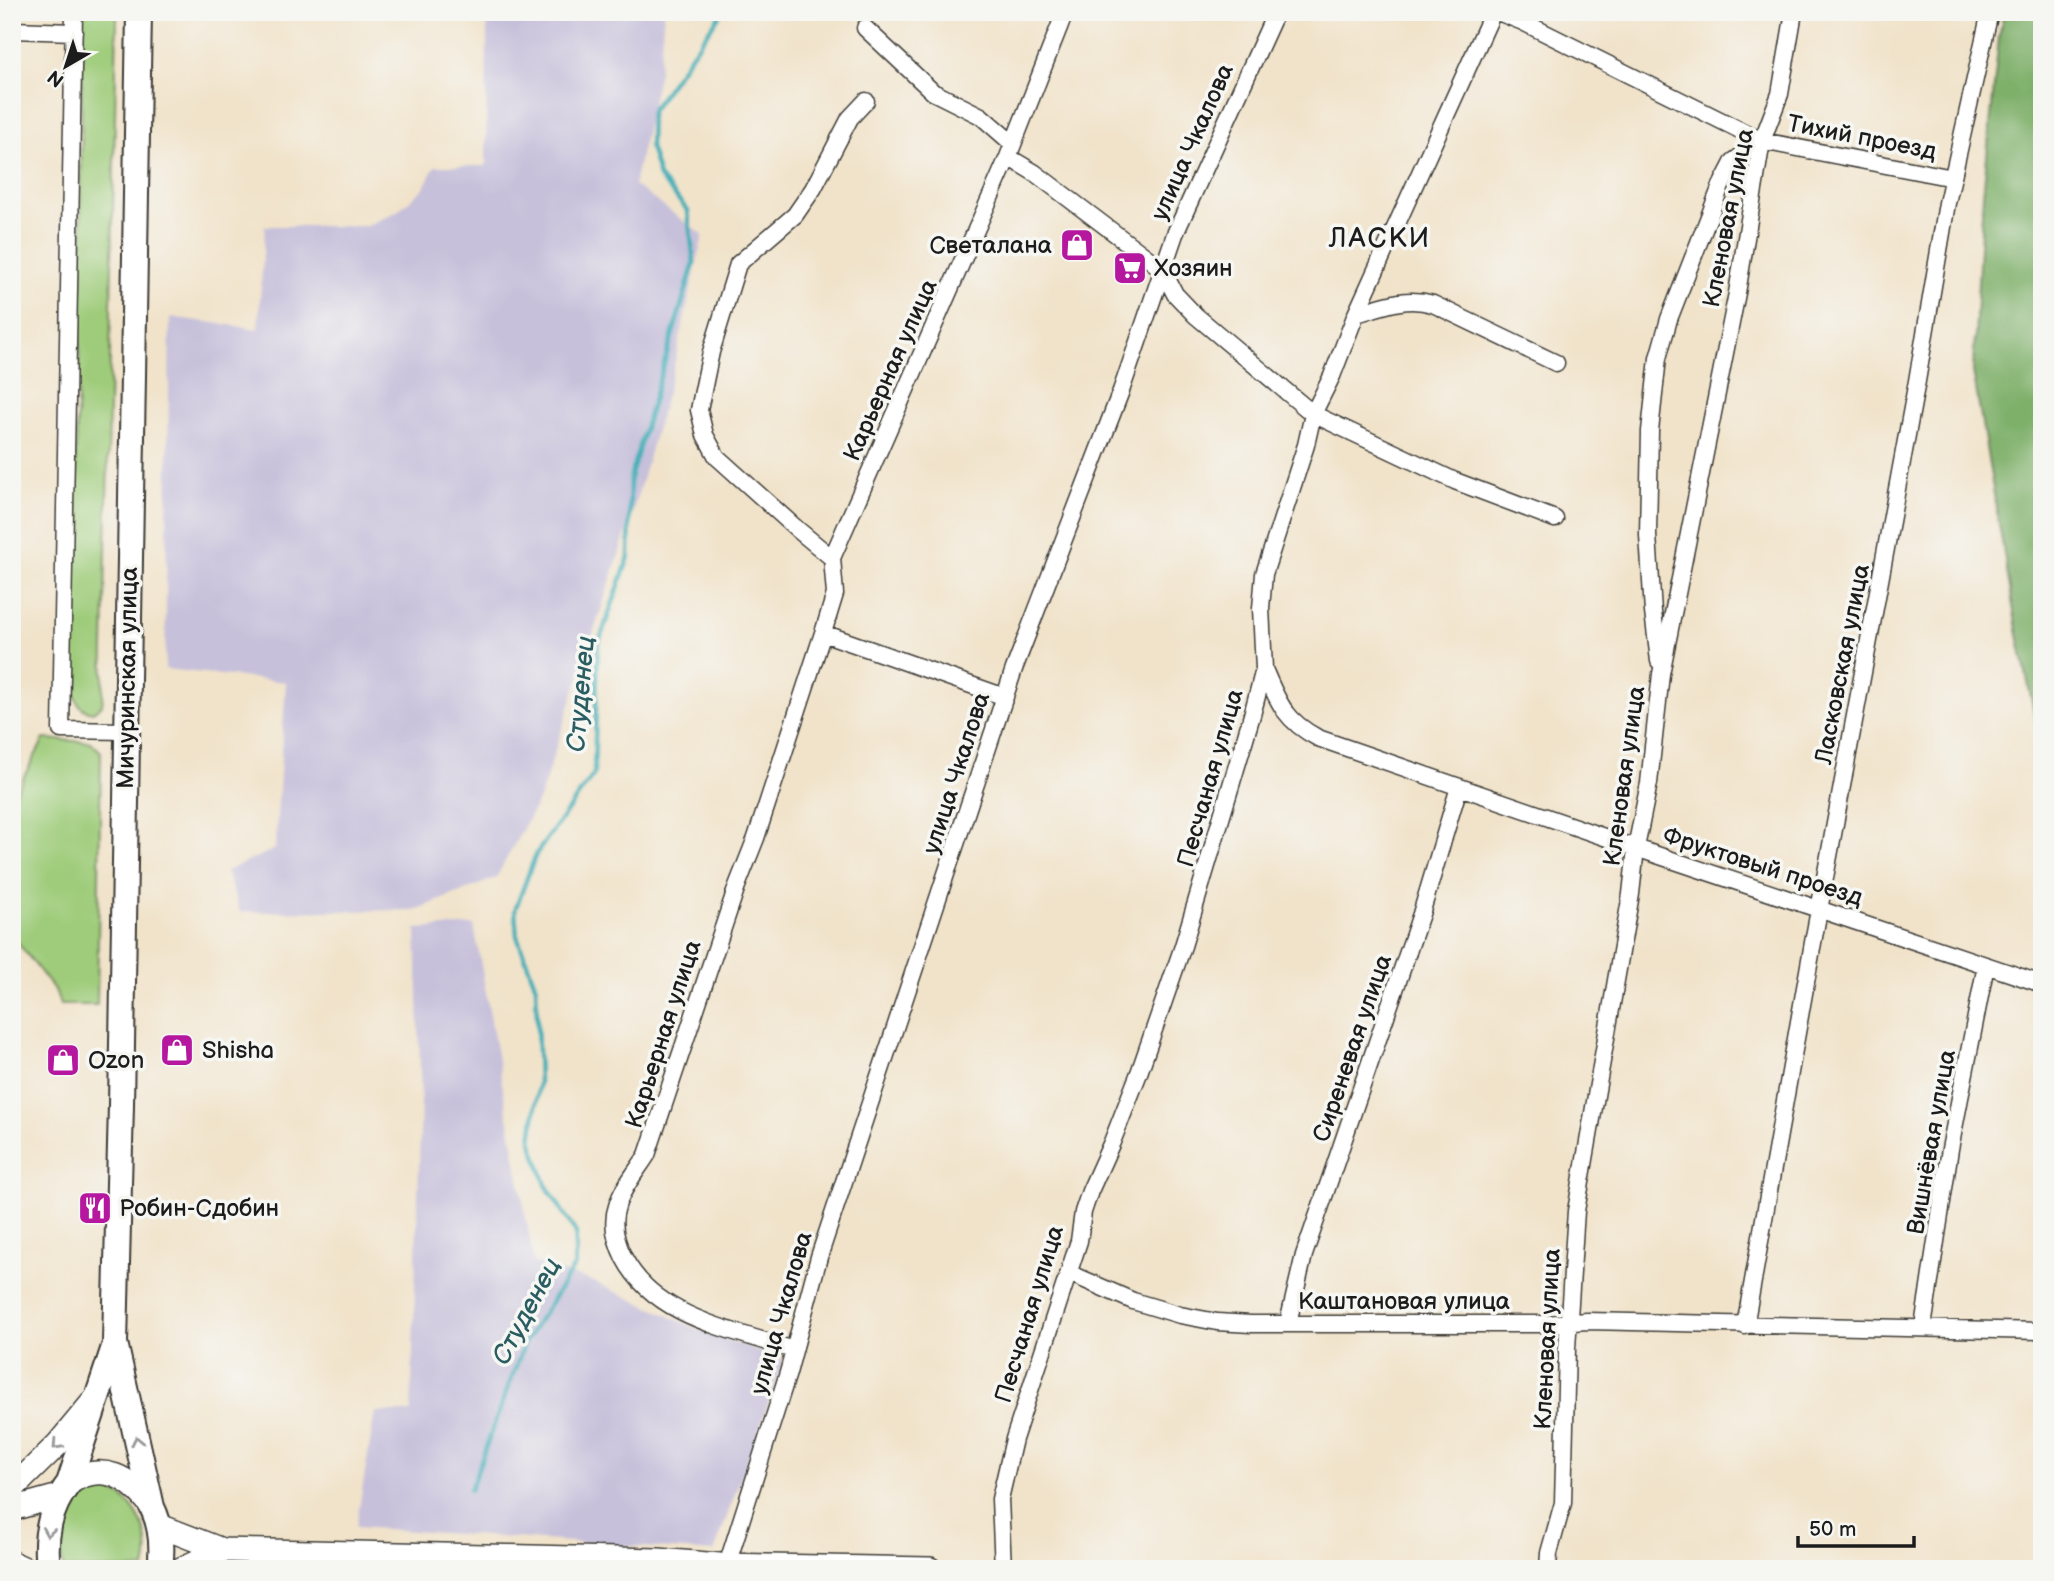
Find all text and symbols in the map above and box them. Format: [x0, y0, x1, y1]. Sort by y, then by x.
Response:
north arrow [32, 32, 102, 102]
street label: улица Чкалова [1145, 59, 1240, 225]
text: N [43, 65, 69, 91]
street label: Тихий проезд [1785, 109, 1939, 166]
street label: Кленовая улица [1697, 126, 1760, 310]
district label: ЛАСКИ [1328, 222, 1431, 255]
shop icon: Светалана [1058, 226, 1096, 264]
place label: Светалана [929, 231, 1052, 260]
supermarket icon: Хозяин [1111, 249, 1149, 287]
place label: Хозяин [1154, 254, 1233, 283]
street label: Карьерная улица [837, 275, 944, 466]
street label: Ласковская улица [1809, 562, 1876, 768]
street label: Мичуринская улица [111, 567, 144, 789]
water label: Студенец [561, 635, 602, 754]
street label: Кленовая улица [1598, 684, 1651, 868]
street label: Песчаная улица [1171, 686, 1250, 870]
street label: улица Чкалова [917, 689, 996, 858]
street label: Фруктовый проезд [1659, 820, 1867, 913]
street label: Карьерная улица [619, 936, 708, 1132]
street label: Сиреневая улица [1307, 951, 1398, 1146]
shop icon: Shisha [158, 1031, 196, 1069]
place label: Shisha [202, 1036, 274, 1065]
shop icon: Ozon [44, 1041, 82, 1079]
place label: Ozon [88, 1046, 144, 1075]
street label: Вишнёвая улица [1901, 1048, 1962, 1237]
restaurant icon: Робин-Сдобин [76, 1189, 114, 1227]
place label: Робин-Сдобин [119, 1194, 279, 1223]
street label: Песчаная улица [989, 1222, 1070, 1406]
street label: улица Чкалова [744, 1228, 819, 1398]
street label: Кленовая улица [1528, 1248, 1567, 1430]
water label: Студенец [486, 1253, 568, 1370]
street label: Каштановая улица [1298, 1287, 1510, 1316]
one-way arrow [131, 1435, 145, 1447]
one-way arrow [53, 1437, 66, 1450]
scale bar [1798, 1504, 1914, 1548]
text: 50 m [1809, 1517, 1856, 1542]
one-way arrow [41, 1526, 56, 1538]

